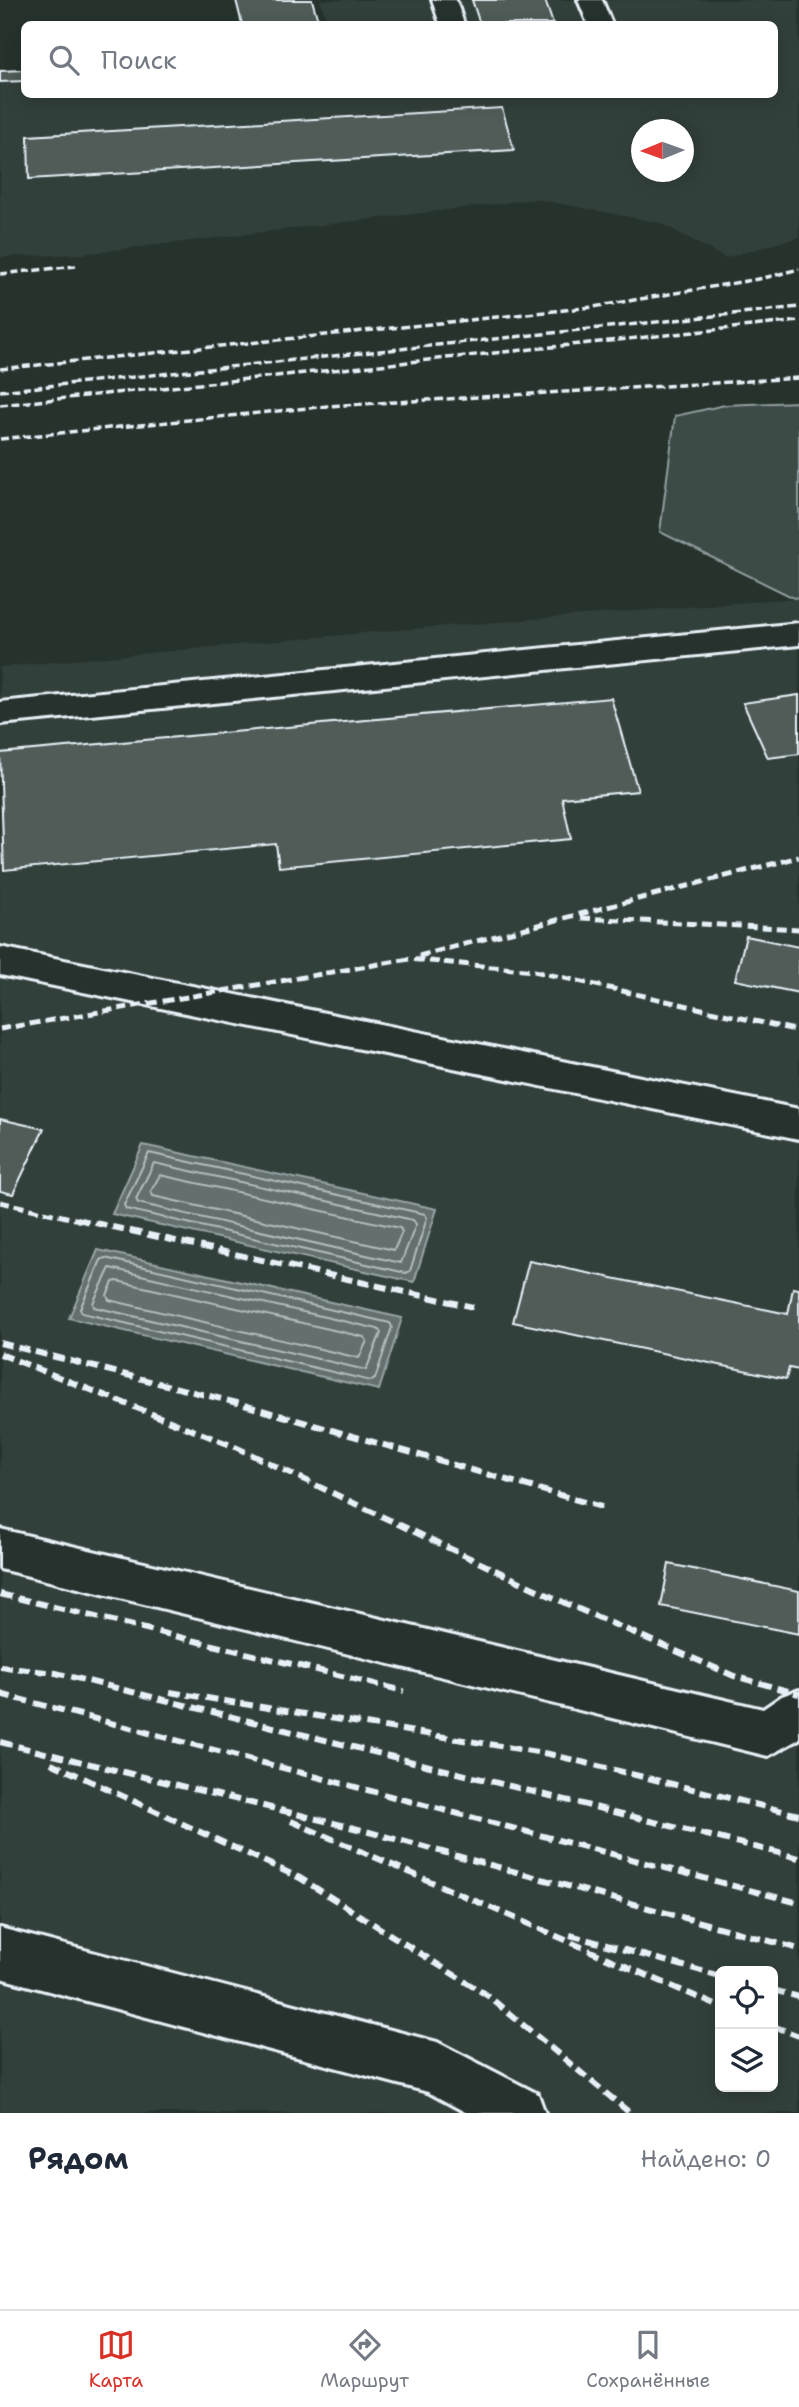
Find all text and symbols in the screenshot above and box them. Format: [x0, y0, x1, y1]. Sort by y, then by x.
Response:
search box [21, 21, 778, 98]
icon: search [45, 41, 83, 79]
text: Поиск [101, 42, 177, 77]
north arrow [631, 119, 694, 182]
map controls [715, 1966, 778, 2092]
button: locate [715, 1966, 778, 2029]
button: layers [715, 2029, 778, 2092]
text: Рядом [28, 2138, 128, 2179]
text: Найдено: 0 [641, 2144, 771, 2174]
tab: Карта [89, 2326, 143, 2393]
tab: Маршрут [320, 2326, 409, 2393]
tab: Сохранённые [586, 2326, 710, 2393]

